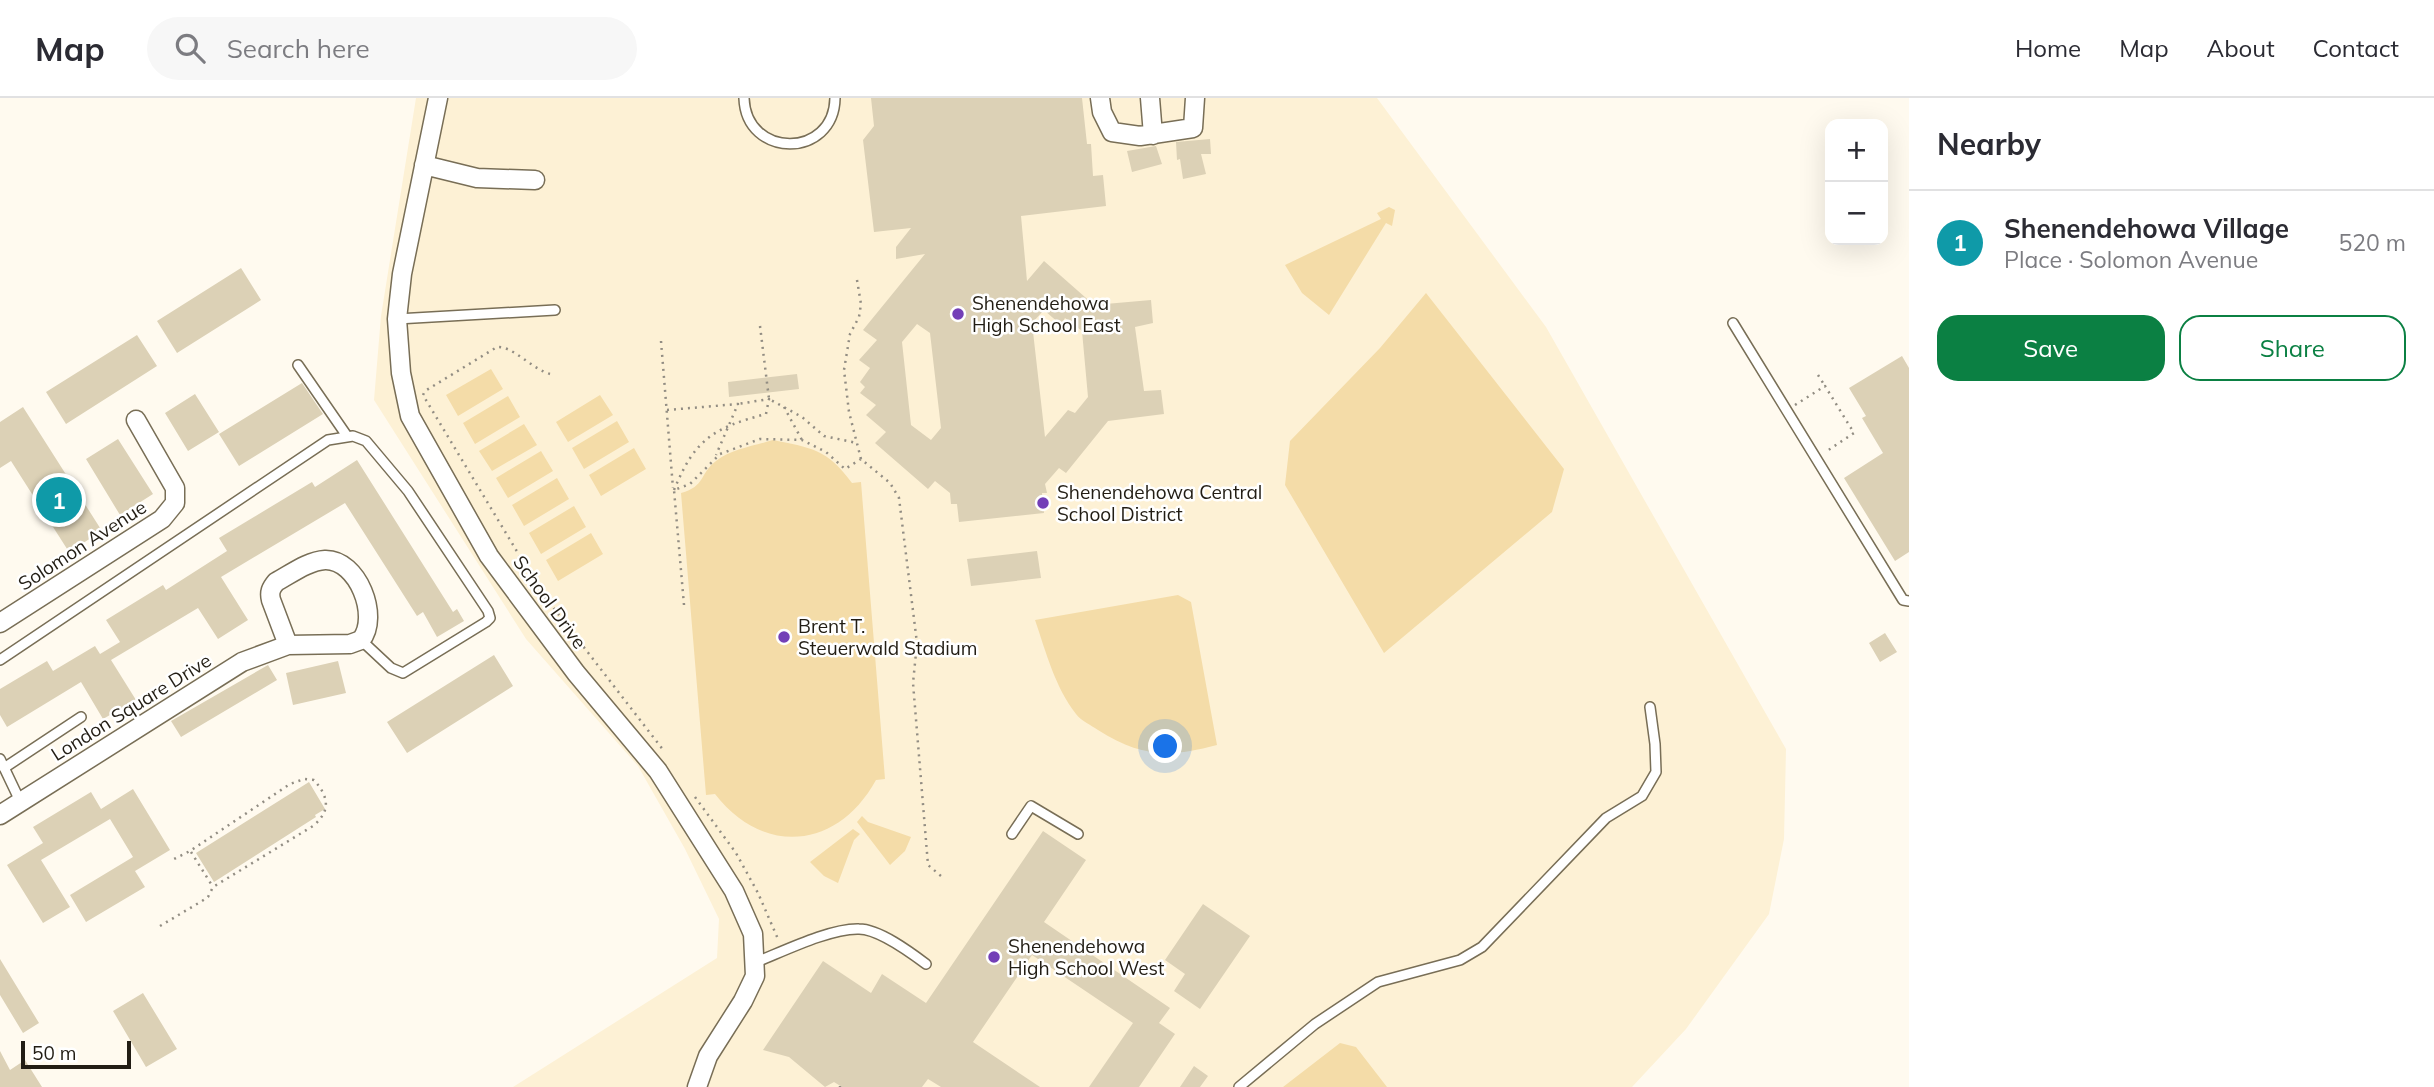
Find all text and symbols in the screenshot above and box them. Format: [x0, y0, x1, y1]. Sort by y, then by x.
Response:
search box [147, 17, 637, 80]
text: Map [35, 28, 105, 69]
icon: search [171, 29, 209, 67]
text: Search here [227, 32, 370, 65]
text: Home [2015, 33, 2081, 63]
text: Map [2119, 33, 2169, 63]
text: About [2207, 33, 2275, 63]
text: Contact [2313, 33, 2399, 63]
map controls [1825, 119, 1888, 245]
button: + [1825, 119, 1888, 182]
text: Nearby [1937, 125, 2041, 163]
button: − [1825, 182, 1888, 245]
text: Shenendehowa Village [2004, 212, 2289, 245]
text: 1 [1953, 228, 1967, 257]
text: 520 m [2338, 228, 2406, 257]
text: Place · Solomon Avenue [2004, 245, 2258, 274]
place label: Shenendehowa High School East [972, 291, 1121, 337]
marker: Shenendehowa High School East [950, 306, 966, 322]
button: Save [1937, 315, 2165, 381]
button: Share [2179, 315, 2406, 381]
pin: 1 [36, 474, 82, 526]
place label: Shenendehowa Central School District [1057, 480, 1262, 526]
street label: Solomon Avenue [13, 495, 151, 595]
marker: Shenendehowa Central School District [1035, 495, 1051, 511]
street label: School Drive [508, 551, 592, 653]
place label: Brent T. Steuerwald Stadium [798, 614, 977, 660]
marker: Brent T. Steuerwald Stadium [776, 629, 792, 645]
street label: London Square Drive [47, 648, 215, 766]
your location [1148, 729, 1182, 763]
place label: Shenendehowa High School West [1008, 934, 1165, 980]
marker: Shenendehowa High School West [986, 949, 1002, 965]
scale bar [21, 1038, 131, 1070]
text: 50 m [32, 1041, 76, 1065]

